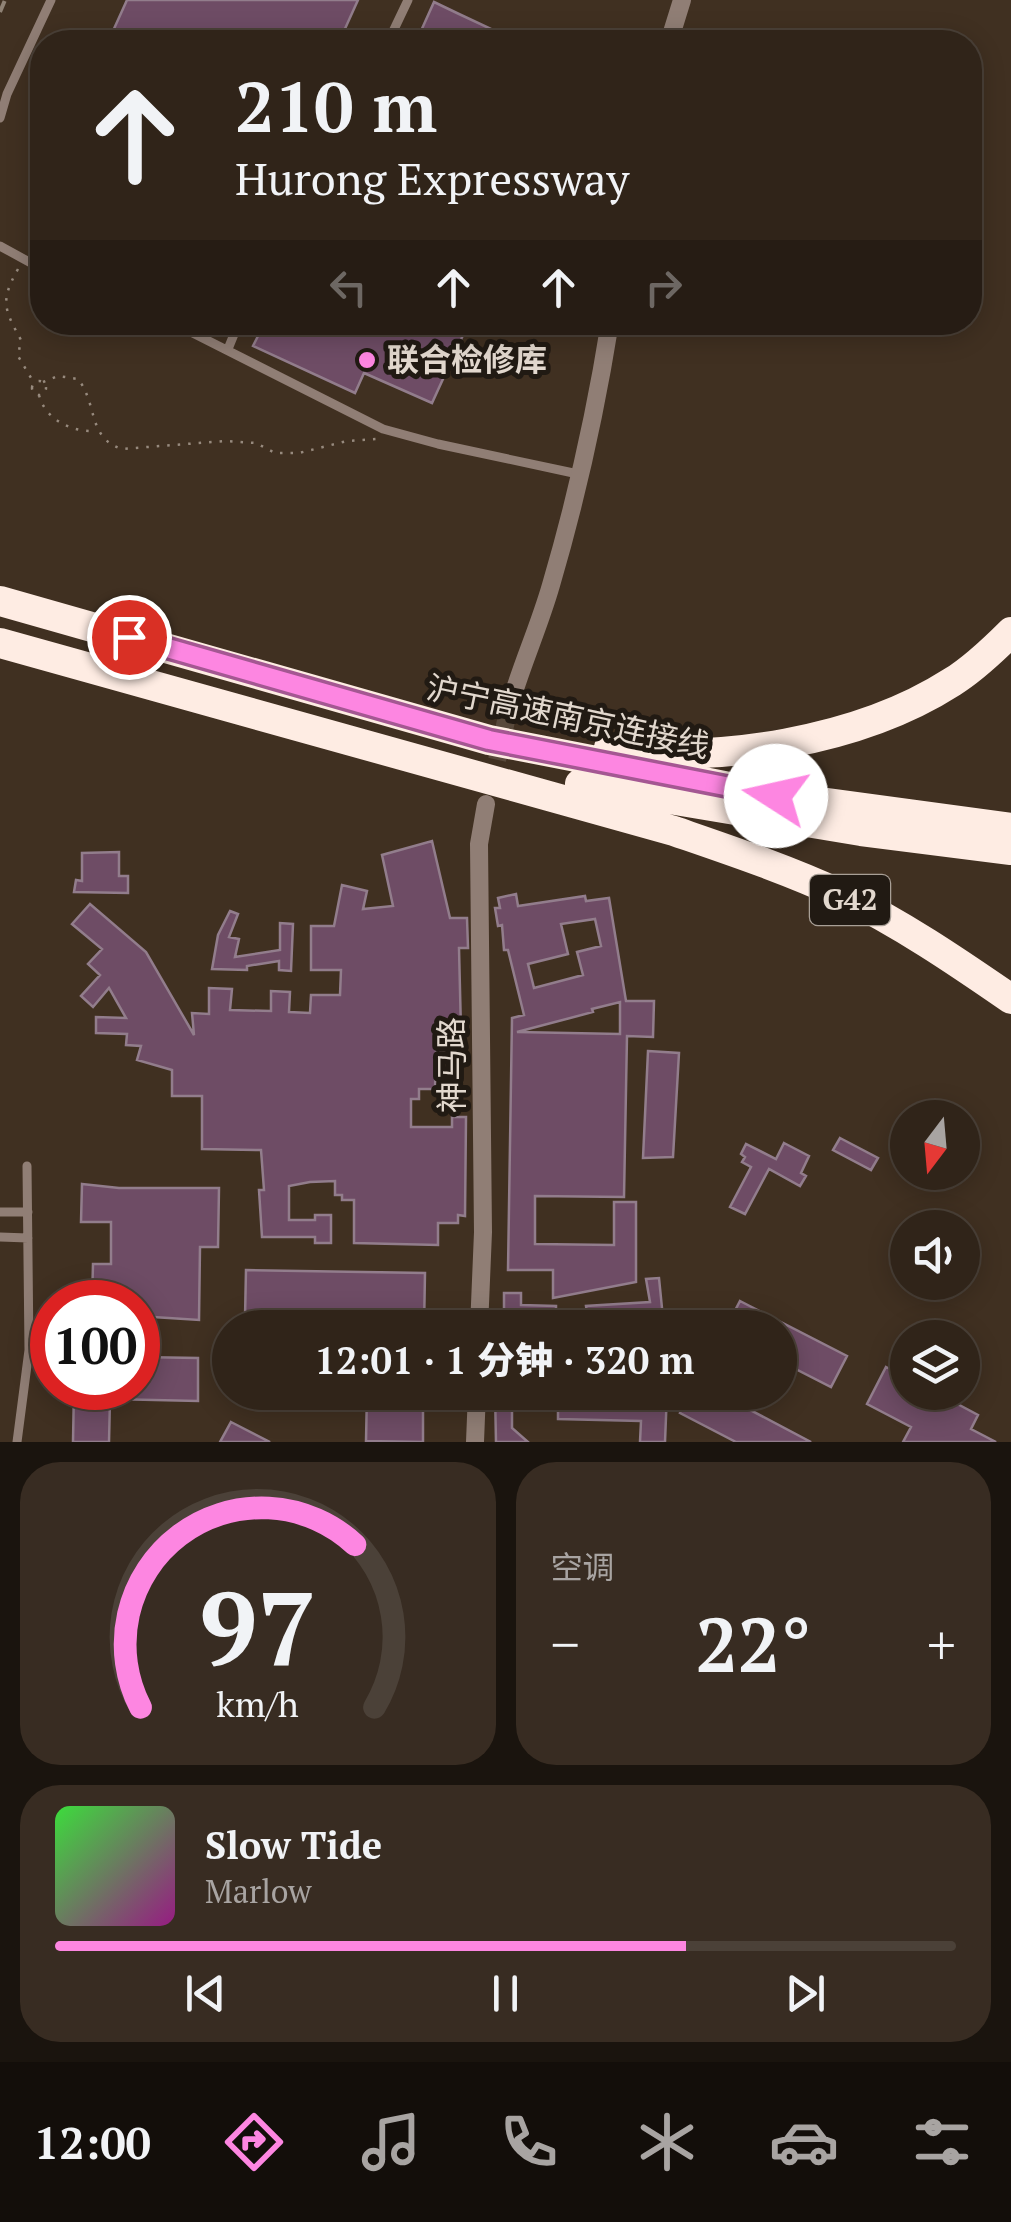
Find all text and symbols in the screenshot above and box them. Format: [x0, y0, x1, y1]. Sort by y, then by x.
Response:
text: 210 m [235, 59, 437, 152]
icon: ahead [70, 70, 200, 200]
text: Hurong Expressway [235, 148, 629, 208]
icon: left [321, 260, 376, 315]
icon: ahead [426, 260, 481, 315]
icon: ahead [531, 260, 586, 315]
icon: right [636, 260, 691, 315]
place label: 联合检修库 [387, 338, 547, 380]
marker: 联合检修库 [356, 349, 378, 371]
pin [87, 595, 172, 680]
icon: arrive [102, 610, 157, 665]
street label: 沪宁高速南京连接线 [423, 666, 713, 767]
position arrow [724, 744, 828, 848]
road number: G42 [810, 875, 890, 925]
street label: 神马路 [430, 1017, 472, 1113]
north arrow [890, 1100, 980, 1190]
map controls [890, 1100, 980, 1410]
button: sound [890, 1210, 980, 1300]
speed limit sign: 100 [30, 1280, 160, 1410]
button: layers [890, 1320, 980, 1410]
text: 12:01 · 1 分钟 · 320 m [315, 1335, 694, 1385]
text: 空调 [551, 1546, 615, 1588]
text: 97 [199, 1557, 317, 1695]
text: 22° [695, 1594, 811, 1693]
text: − [551, 1607, 580, 1680]
text: + [927, 1607, 956, 1680]
text: km/h [216, 1680, 299, 1727]
text: Slow Tide [205, 1820, 382, 1870]
text: Marlow [205, 1870, 311, 1912]
icon: previous [178, 1966, 233, 2021]
icon: pause [478, 1966, 533, 2021]
icon: next [778, 1966, 833, 2021]
icon: directions [219, 2107, 289, 2177]
icon: music [356, 2107, 426, 2177]
icon: phone [494, 2107, 564, 2177]
icon: climate [632, 2107, 702, 2177]
icon: car [769, 2107, 839, 2177]
icon: filters [907, 2107, 977, 2177]
text: 12:00 [34, 2112, 151, 2172]

